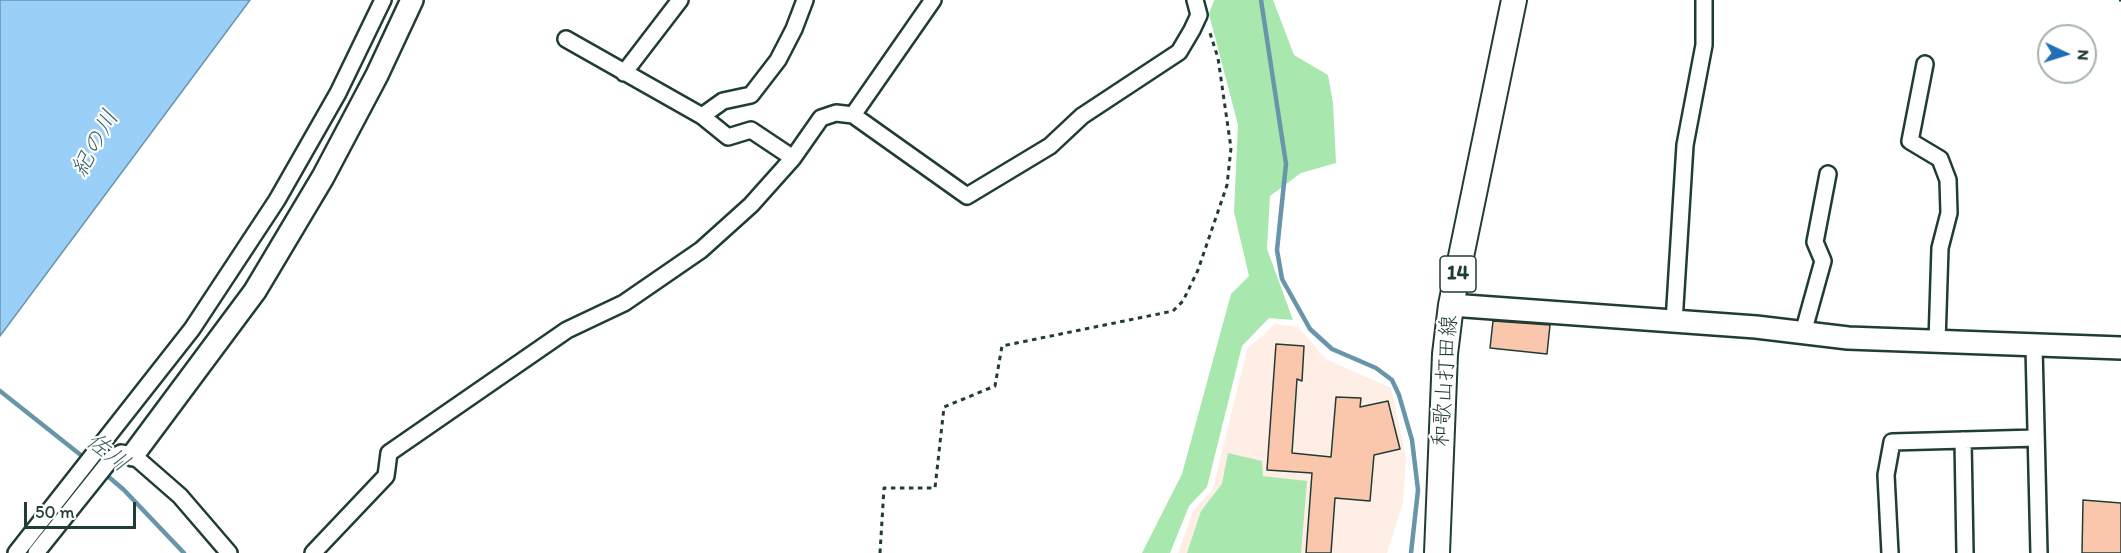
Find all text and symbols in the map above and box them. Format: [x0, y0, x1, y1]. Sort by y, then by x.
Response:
north arrow [2037, 24, 2097, 84]
text: N [2074, 49, 2093, 61]
water label: 紀の川 [66, 106, 126, 182]
road number: 14 [1440, 256, 1476, 292]
street label: 和歌山打田線 [1428, 314, 1464, 448]
water label: 佐川 [79, 427, 135, 479]
scale bar [27, 490, 140, 528]
text: 50 m [35, 501, 75, 523]

